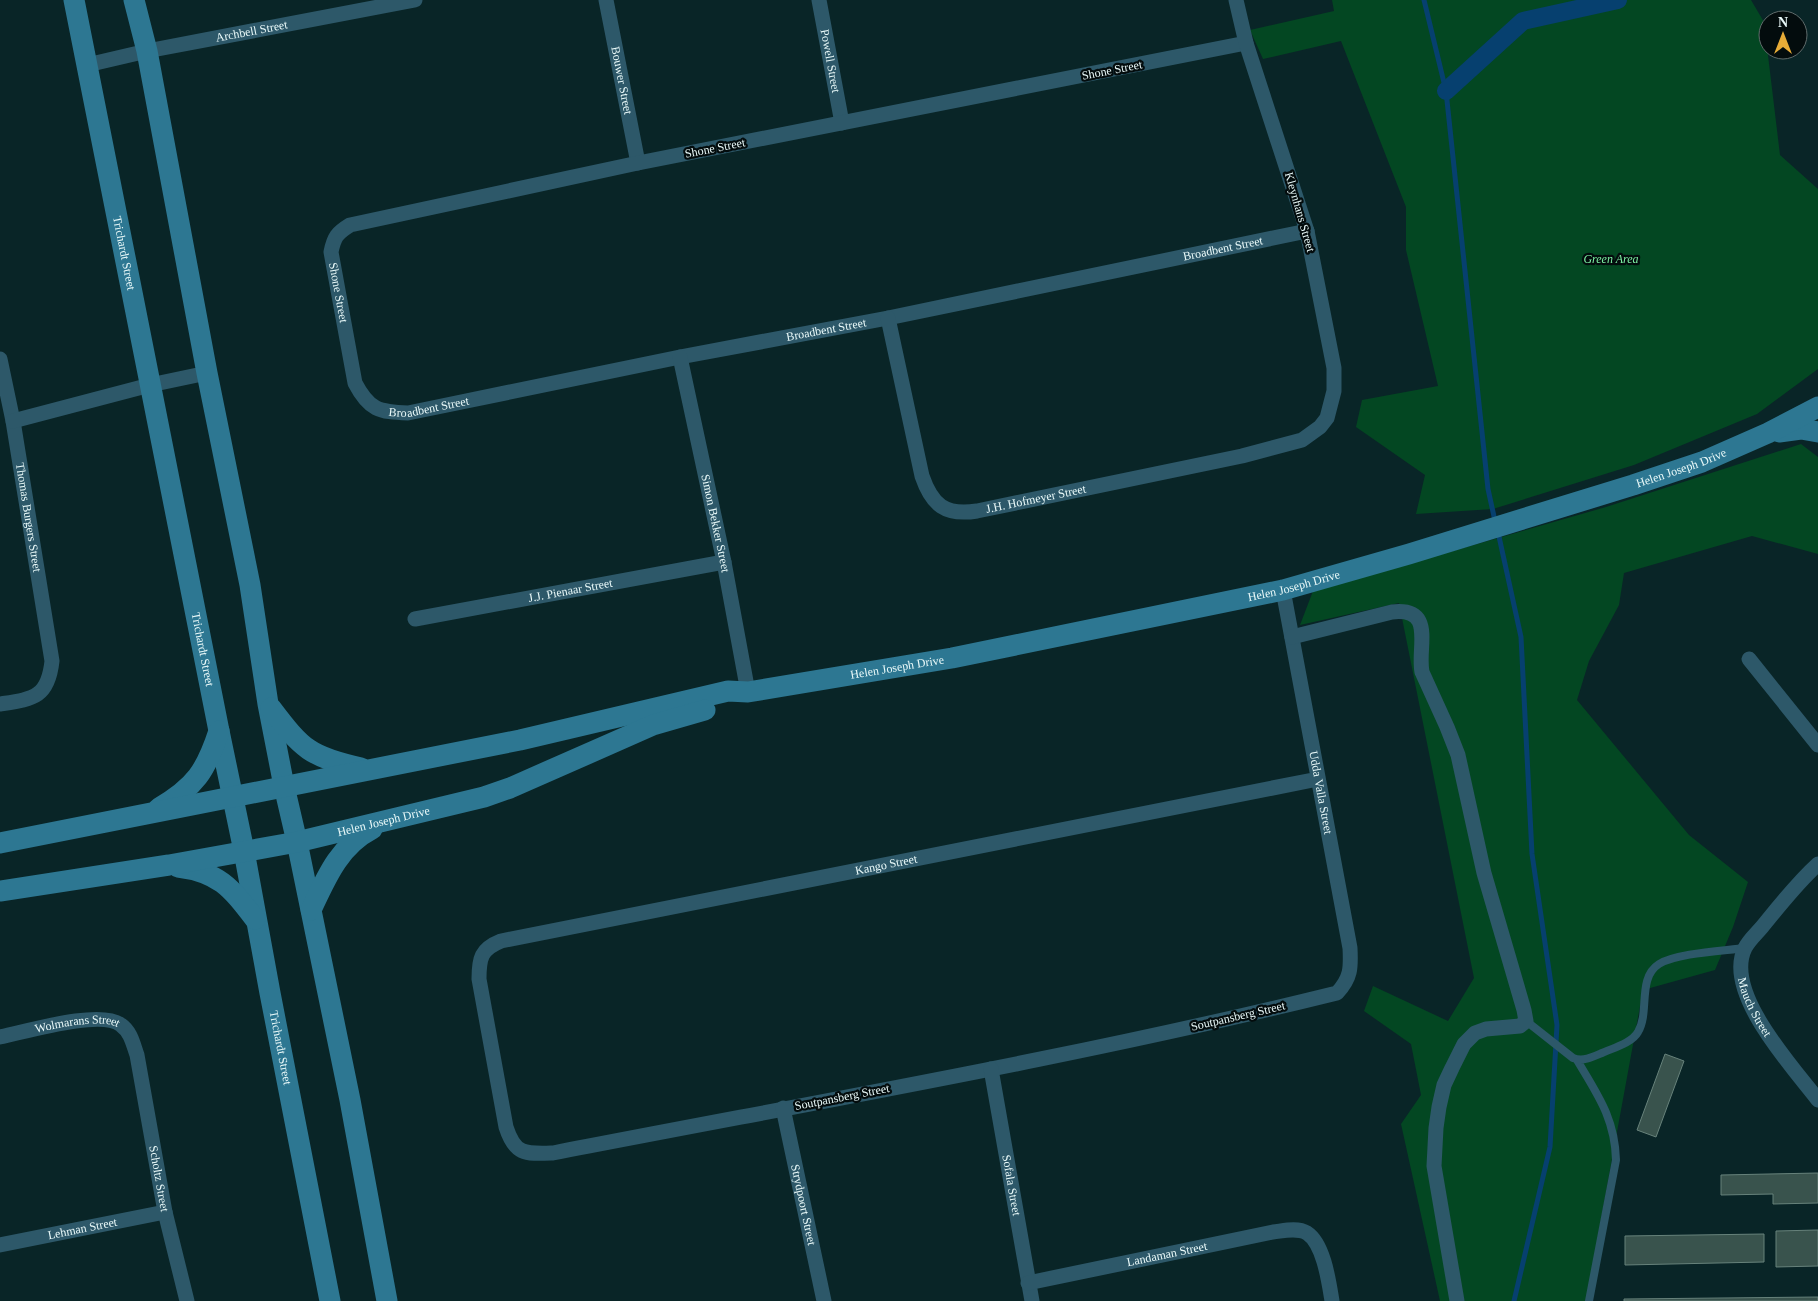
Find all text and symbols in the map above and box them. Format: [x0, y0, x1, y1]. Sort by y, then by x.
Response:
north arrow [1758, 10, 1808, 60]
text: N [1778, 15, 1788, 30]
street label: Archbell Street [214, 17, 289, 45]
street label: Powell Street [818, 28, 843, 95]
street label: Bouwer Street [608, 45, 635, 116]
street label: Shone Street [1081, 57, 1144, 83]
street label: Shone Street [684, 135, 747, 161]
street label: Kleynhans Street [1282, 171, 1318, 254]
street label: Trichardt Street [110, 215, 139, 292]
street label: Broadbent Street [1182, 233, 1265, 264]
park label: Green Area [1583, 252, 1639, 266]
street label: Shone Street [326, 261, 351, 324]
street label: Broadbent Street [785, 315, 868, 344]
street label: Broadbent Street [388, 394, 471, 420]
street label: Helen Joseph Drive [1634, 445, 1728, 490]
street label: Thomas Burgers Street [13, 462, 45, 574]
street label: Simon Bekker Street [698, 473, 733, 574]
street label: J.H. Hofmeyer Street [984, 481, 1088, 516]
street label: Helen Joseph Drive [1246, 567, 1341, 604]
street label: J.J. Pienaar Street [527, 576, 614, 605]
street label: Trichardt Street [189, 611, 217, 688]
street label: Helen Joseph Drive [849, 652, 945, 682]
street label: Udda Valla Street [1306, 750, 1336, 836]
street label: Helen Joseph Drive [336, 803, 431, 839]
street label: Kango Street [854, 852, 919, 878]
street label: Mauch Street [1735, 976, 1775, 1040]
street label: Soutpansberg Street [1190, 998, 1287, 1034]
street label: Trichardt Street [267, 1009, 295, 1087]
street label: Wolmarans Street [34, 1012, 123, 1036]
street label: Soutpansberg Street [793, 1081, 891, 1113]
street label: Scholtz Street [146, 1144, 172, 1214]
street label: Sofala Street [999, 1154, 1024, 1217]
street label: Strydpoort Street [788, 1163, 819, 1247]
street label: Lehman Street [46, 1215, 119, 1242]
street label: Landaman Street [1126, 1239, 1209, 1269]

